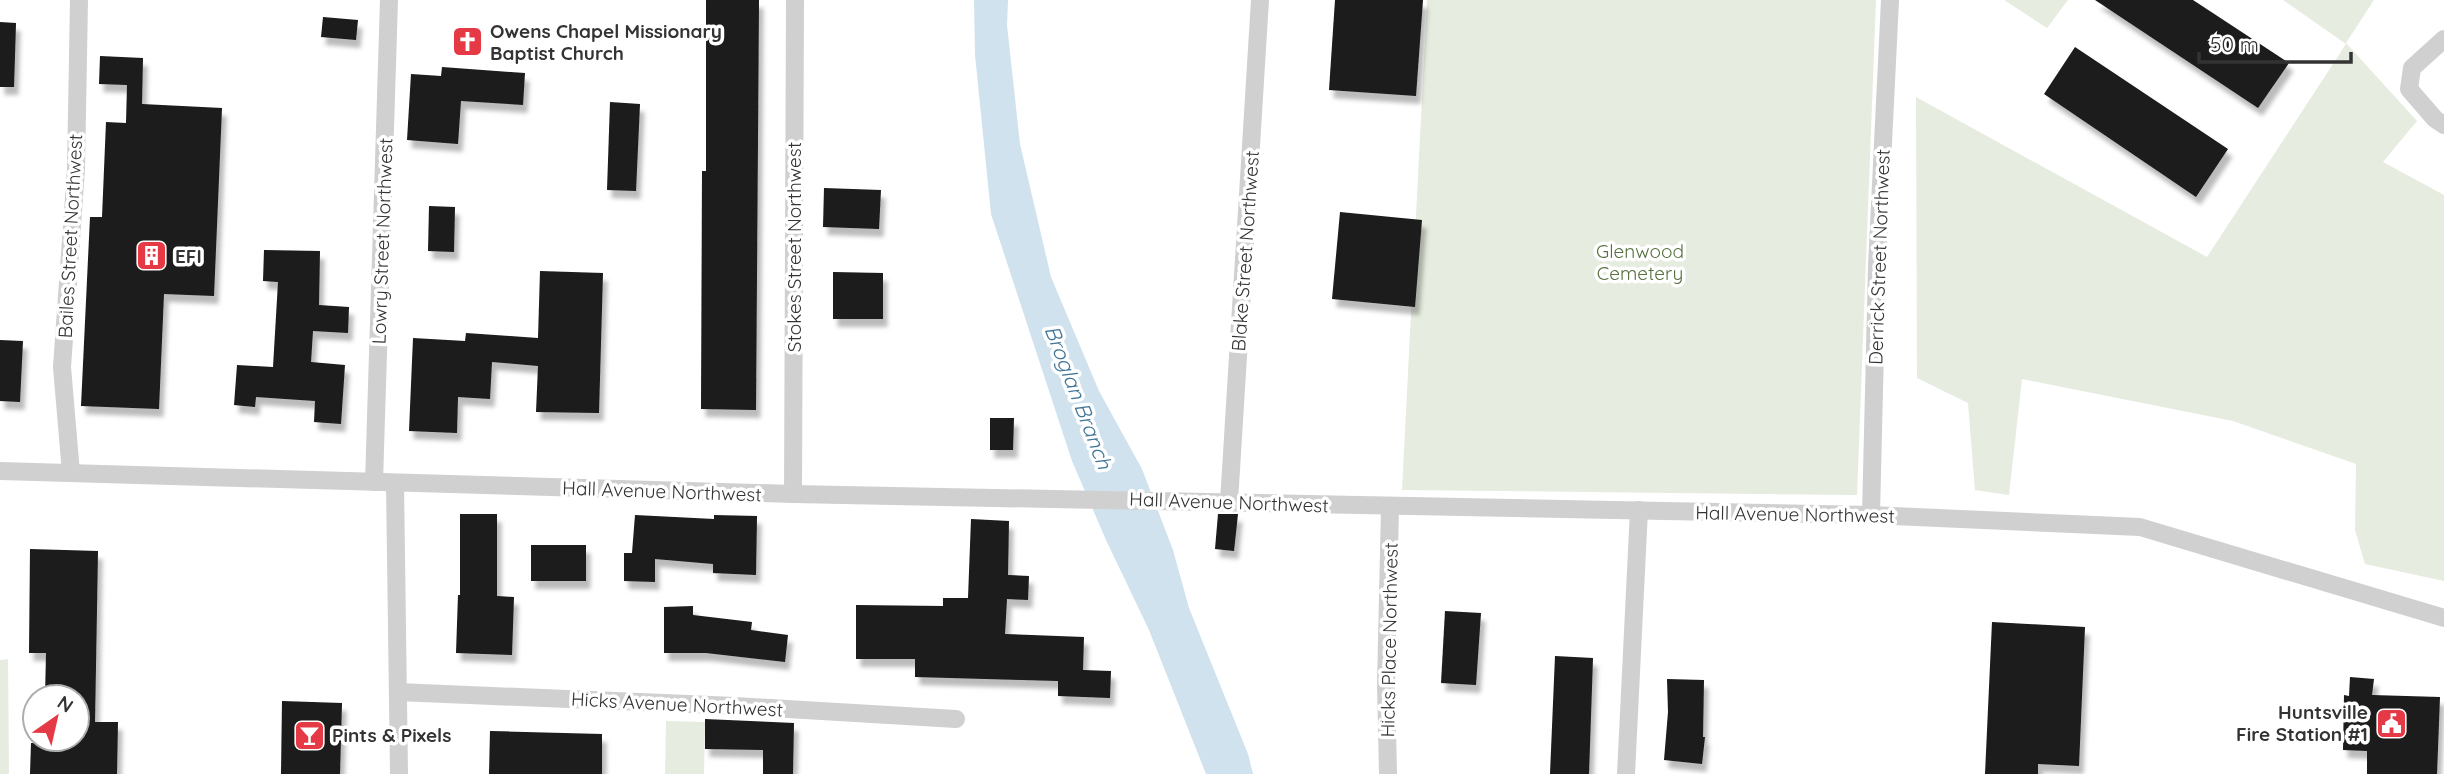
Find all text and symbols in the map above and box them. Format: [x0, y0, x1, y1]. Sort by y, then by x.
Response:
place label: Owens Chapel Missionary Baptist Church [490, 19, 722, 65]
scale bar [2199, 21, 2351, 65]
church icon: Owens Chapel Missionary Baptist Church [450, 25, 484, 59]
text: 50 m [2210, 31, 2259, 57]
street label: Bailes Street Northwest [53, 133, 87, 339]
street label: Lowry Street Northwest [366, 137, 398, 345]
street label: Stokes Street Northwest [782, 142, 806, 352]
street label: Derrick Street Northwest [1863, 149, 1895, 365]
street label: Blake Street Northwest [1226, 150, 1264, 352]
building icon: EFI [135, 239, 169, 273]
park label: Glenwood Cemetery [1596, 239, 1684, 285]
place label: EFI [175, 244, 202, 268]
water label: Broglan Branch [1040, 322, 1119, 473]
street label: Hall Avenue Northwest [562, 476, 762, 506]
street label: Hall Avenue Northwest [1129, 487, 1329, 517]
street label: Hall Avenue Northwest [1695, 500, 1895, 528]
street label: Hicks Place Northwest [1375, 542, 1403, 738]
north arrow [21, 683, 91, 753]
street label: Hicks Avenue Northwest [570, 686, 784, 722]
text: N [53, 690, 78, 718]
place label: Huntsville Fire Station #1 [2236, 700, 2368, 746]
public building icon: Huntsville Fire Station #1 [2374, 706, 2408, 740]
bar icon: Pints & Pixels [292, 718, 326, 752]
place label: Pints & Pixels [332, 723, 451, 747]

